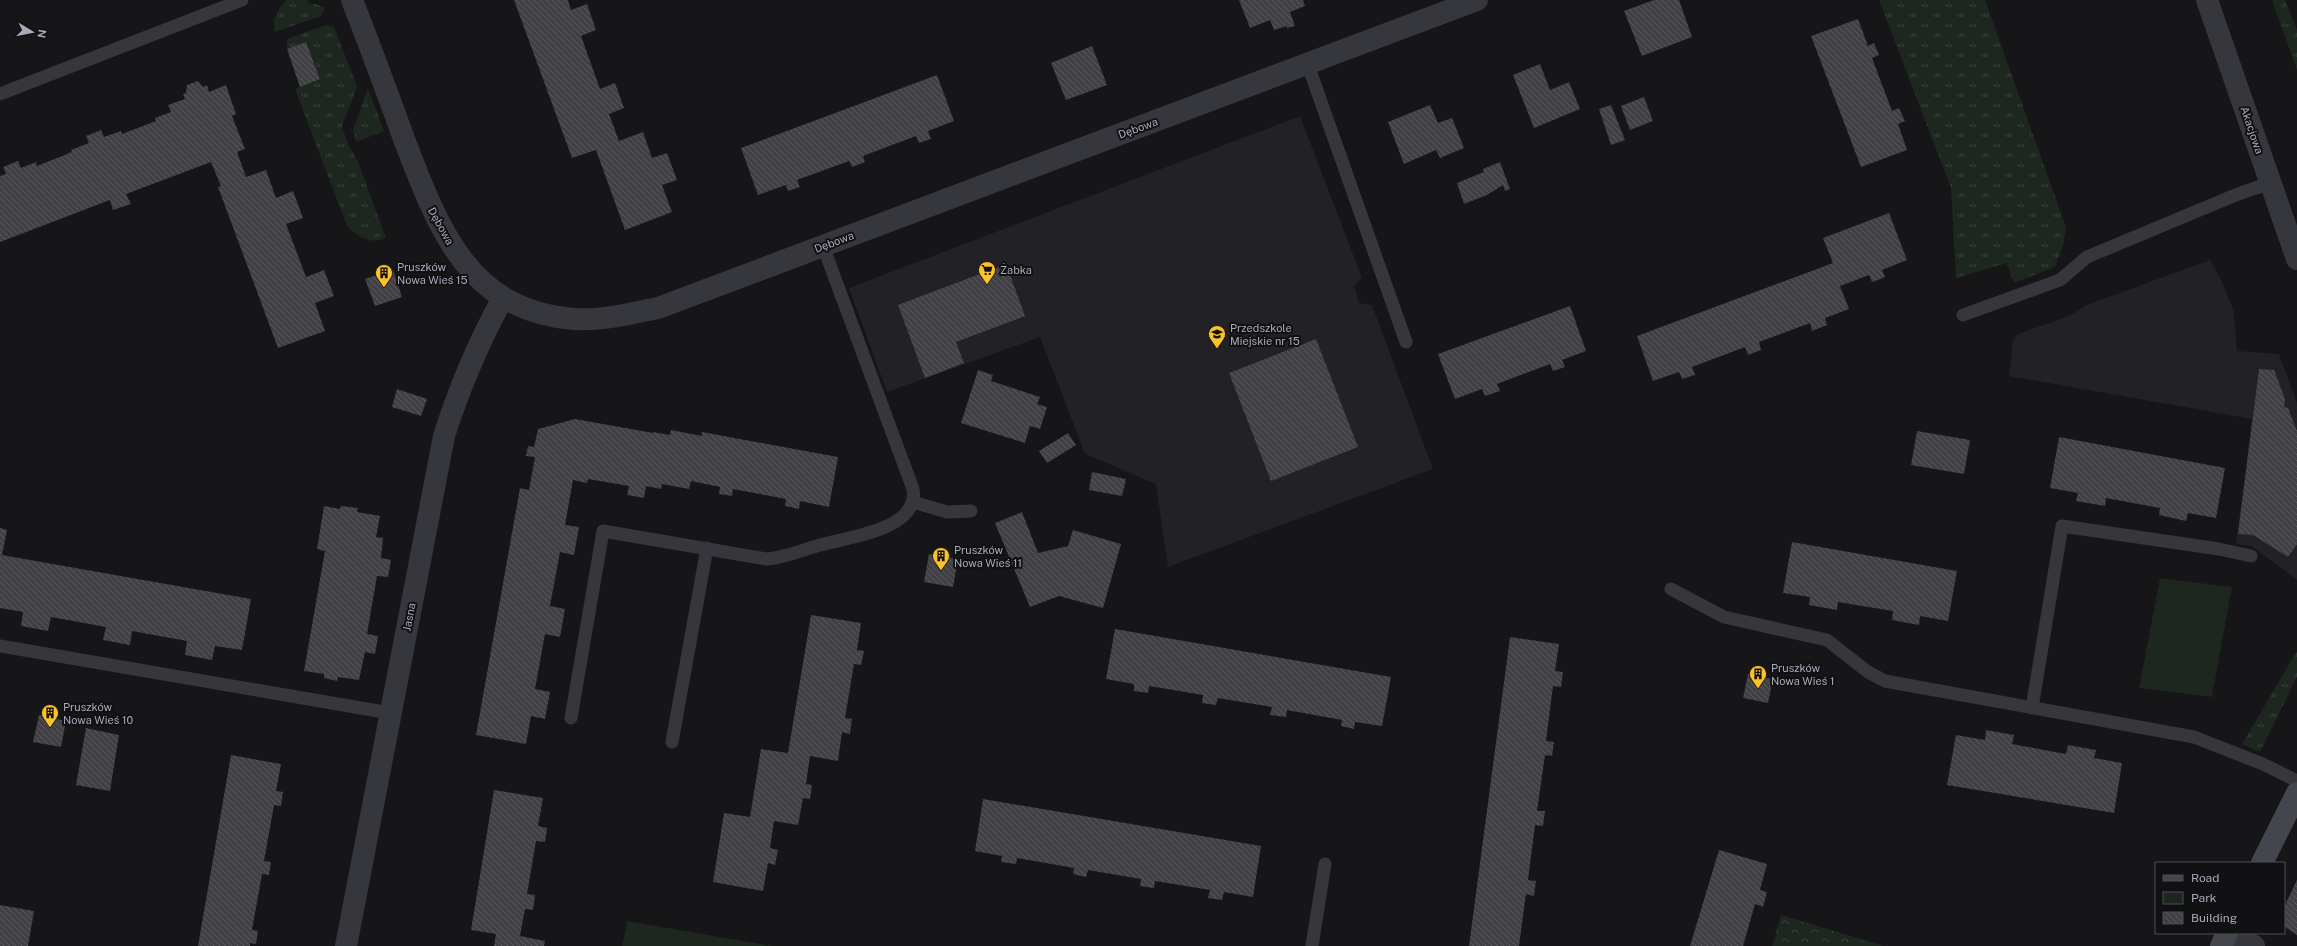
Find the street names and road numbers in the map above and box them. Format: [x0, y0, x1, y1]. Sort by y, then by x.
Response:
street label: Akacjowa [2238, 105, 2266, 155]
street label: Dębowa [1117, 115, 1159, 141]
street label: Dębowa [426, 205, 456, 247]
street label: Dębowa [813, 229, 855, 255]
street label: Jasna [400, 602, 418, 632]

